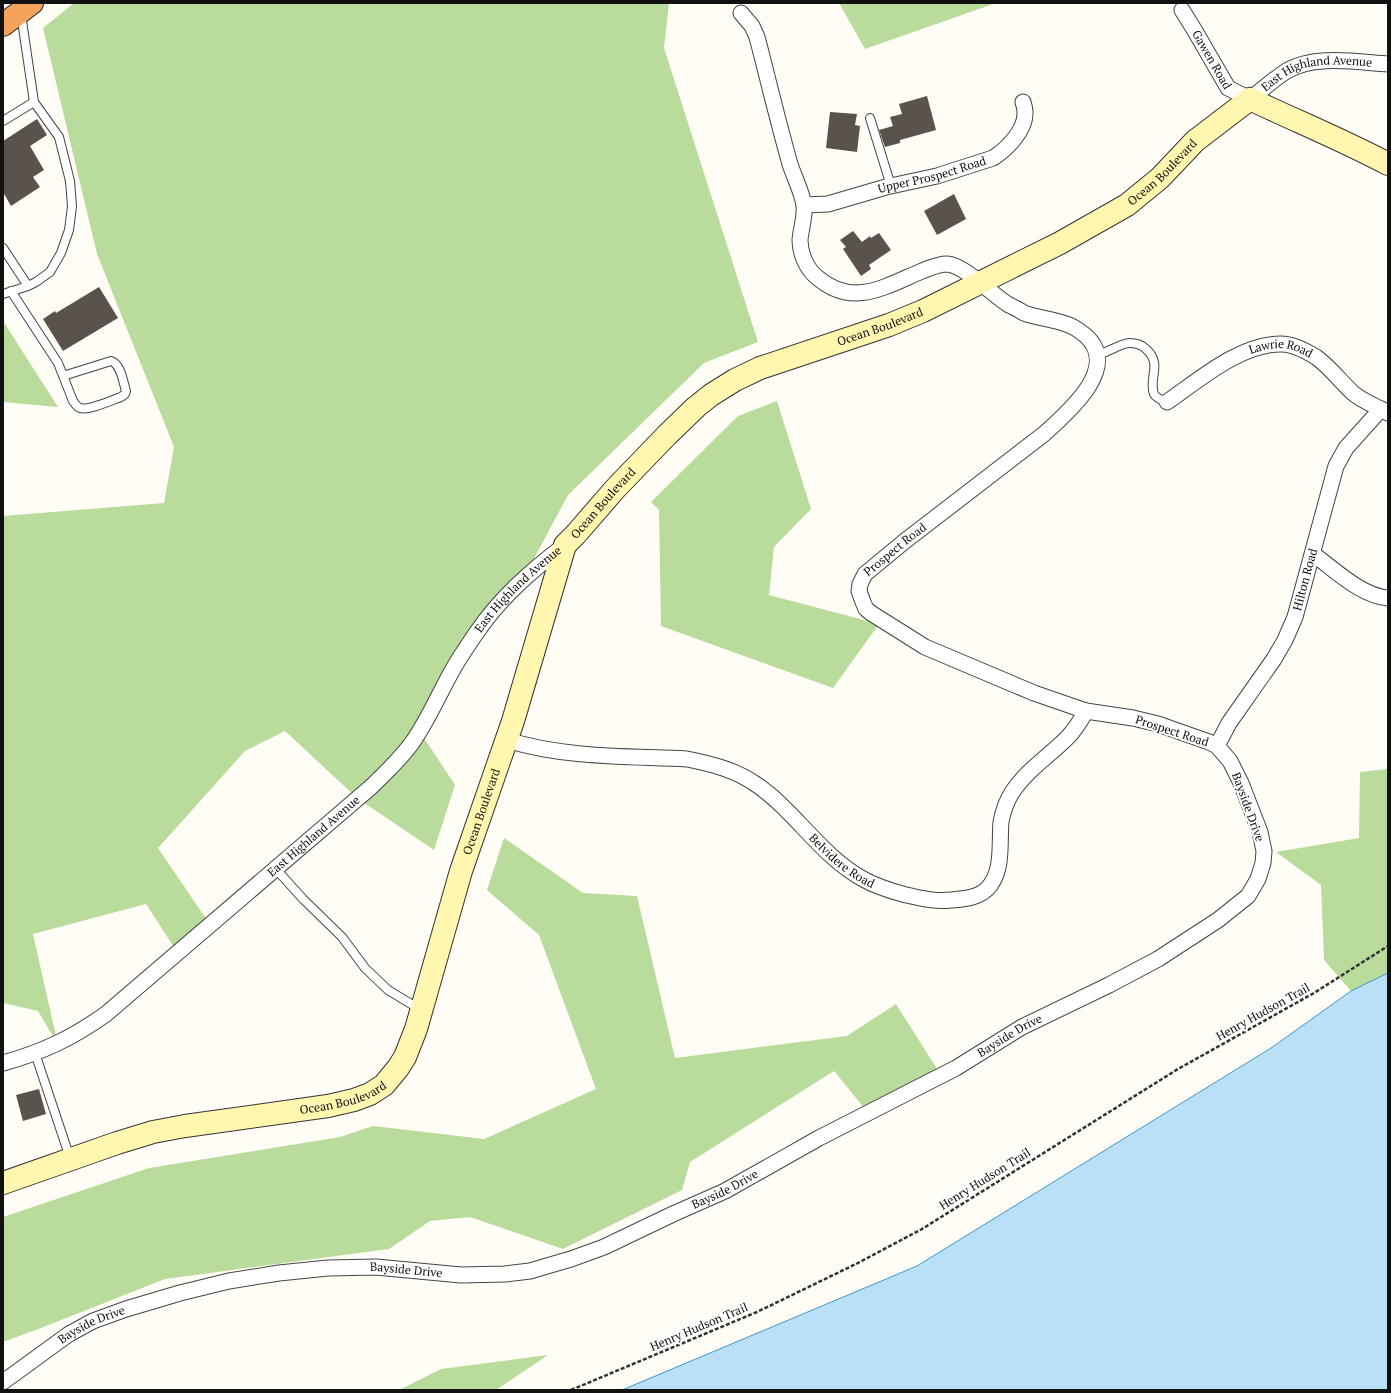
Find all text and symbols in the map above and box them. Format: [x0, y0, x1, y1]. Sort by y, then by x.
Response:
street label: Gawen Road [1189, 27, 1235, 92]
street label: East Highland Avenue [1258, 52, 1373, 94]
street label: Ocean Boulevard [1124, 135, 1200, 209]
street label: Upper Prospect Road [876, 153, 988, 196]
street label: Ocean Boulevard [835, 304, 925, 349]
street label: Lawrie Road [1247, 336, 1316, 361]
street label: Ocean Boulevard [567, 464, 639, 542]
street label: Prospect Road [860, 519, 929, 579]
street label: East Highland Avenue [471, 543, 564, 635]
street label: Hilton Road [1289, 546, 1320, 612]
street label: Prospect Road [1134, 712, 1211, 750]
street label: Ocean Boulevard [459, 766, 503, 857]
street label: Bayside Drive [1229, 770, 1268, 843]
street label: East Highland Avenue [264, 792, 363, 880]
street label: Belvidere Road [806, 830, 877, 891]
street label: Henry Hudson Trail [1213, 979, 1313, 1044]
street label: Bayside Drive [974, 1010, 1044, 1060]
street label: Ocean Boulevard [299, 1077, 389, 1117]
street label: Henry Hudson Trail [936, 1144, 1033, 1213]
street label: Bayside Drive [689, 1166, 761, 1212]
street label: Bayside Drive [370, 1259, 443, 1280]
street label: Henry Hudson Trail [648, 1299, 750, 1354]
street label: Bayside Drive [55, 1302, 127, 1347]

